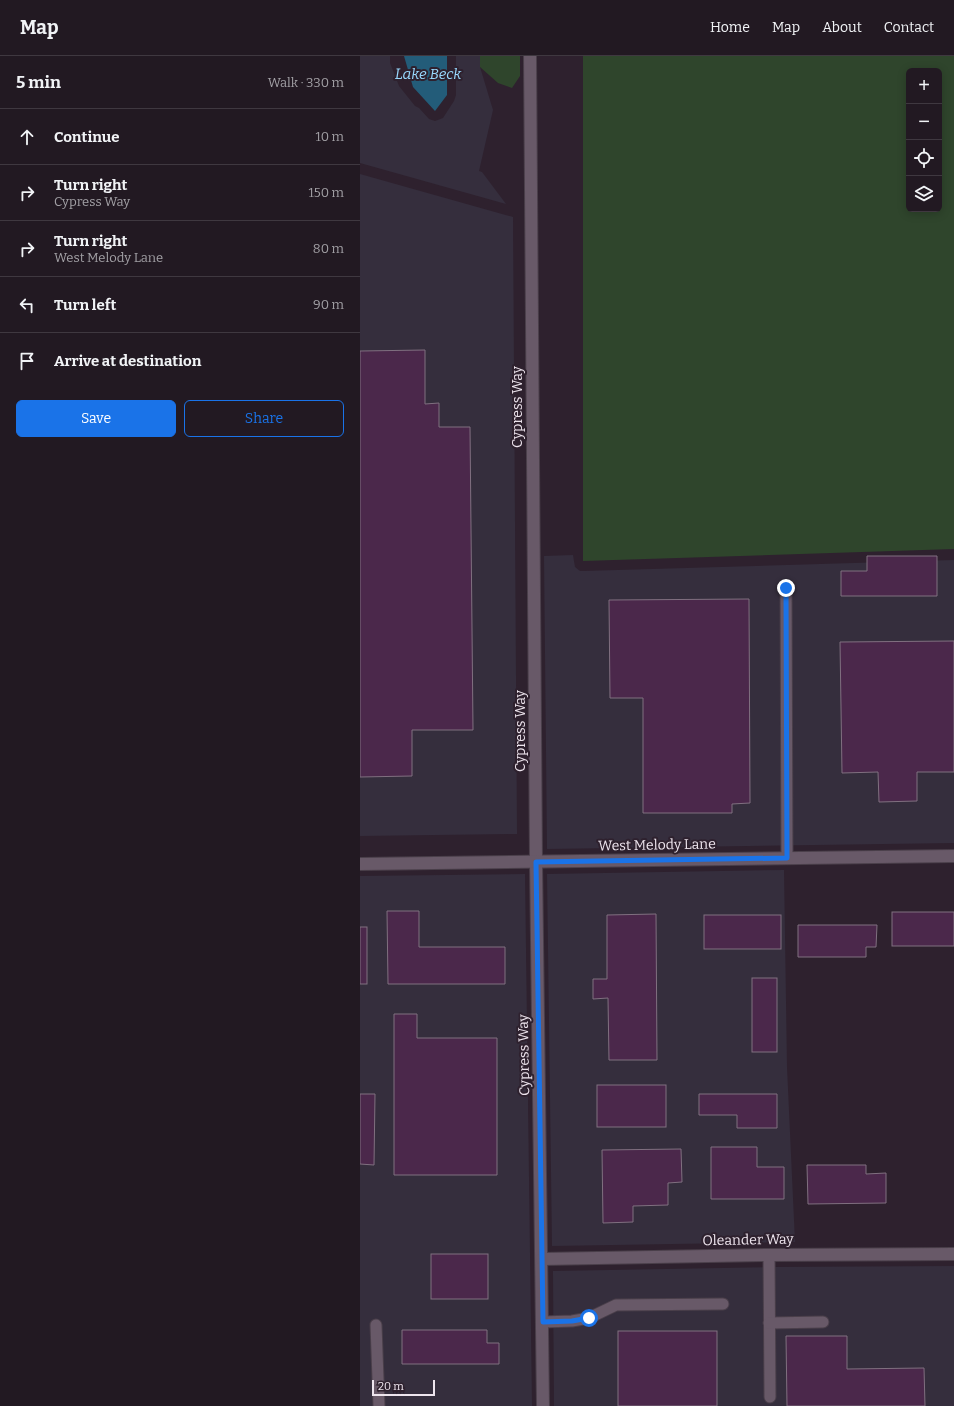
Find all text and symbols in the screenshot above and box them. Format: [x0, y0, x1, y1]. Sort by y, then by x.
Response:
text: Map [20, 16, 59, 39]
text: Home [710, 19, 750, 36]
text: Map [772, 19, 800, 36]
text: About [822, 19, 862, 36]
text: Contact [884, 19, 934, 36]
water label: Lake Beck [395, 65, 462, 83]
map controls [906, 68, 942, 212]
button: + [906, 68, 942, 104]
text: 5 min [16, 72, 61, 93]
text: Walk · 330 m [268, 75, 344, 90]
button: − [906, 104, 942, 140]
icon: ahead [16, 126, 38, 148]
text: Continue [54, 128, 120, 146]
text: 10 m [315, 129, 344, 144]
button: locate [906, 140, 942, 176]
text: Turn right [54, 176, 127, 194]
button: layers [906, 176, 942, 212]
icon: right [16, 182, 38, 204]
text: 150 m [308, 185, 344, 200]
text: Cypress Way [54, 194, 130, 209]
text: Turn right [54, 232, 127, 250]
icon: right [16, 238, 38, 260]
text: 80 m [313, 241, 344, 256]
text: West Melody Lane [54, 250, 163, 265]
icon: left [16, 294, 38, 316]
text: Turn left [54, 296, 116, 314]
text: 90 m [313, 297, 344, 312]
icon: arrive [16, 350, 38, 372]
text: Arrive at destination [54, 352, 201, 370]
street label: Cypress Way [509, 365, 526, 448]
button: Save [16, 400, 176, 437]
button: Share [184, 400, 344, 437]
route end [777, 579, 795, 597]
street label: Cypress Way [512, 689, 529, 772]
street label: West Melody Lane [598, 835, 716, 855]
street label: Cypress Way [515, 1013, 533, 1096]
street label: Oleander Way [702, 1231, 794, 1249]
route start [580, 1309, 598, 1327]
scale bar [372, 1378, 435, 1397]
text: 20 m [378, 1380, 404, 1393]

